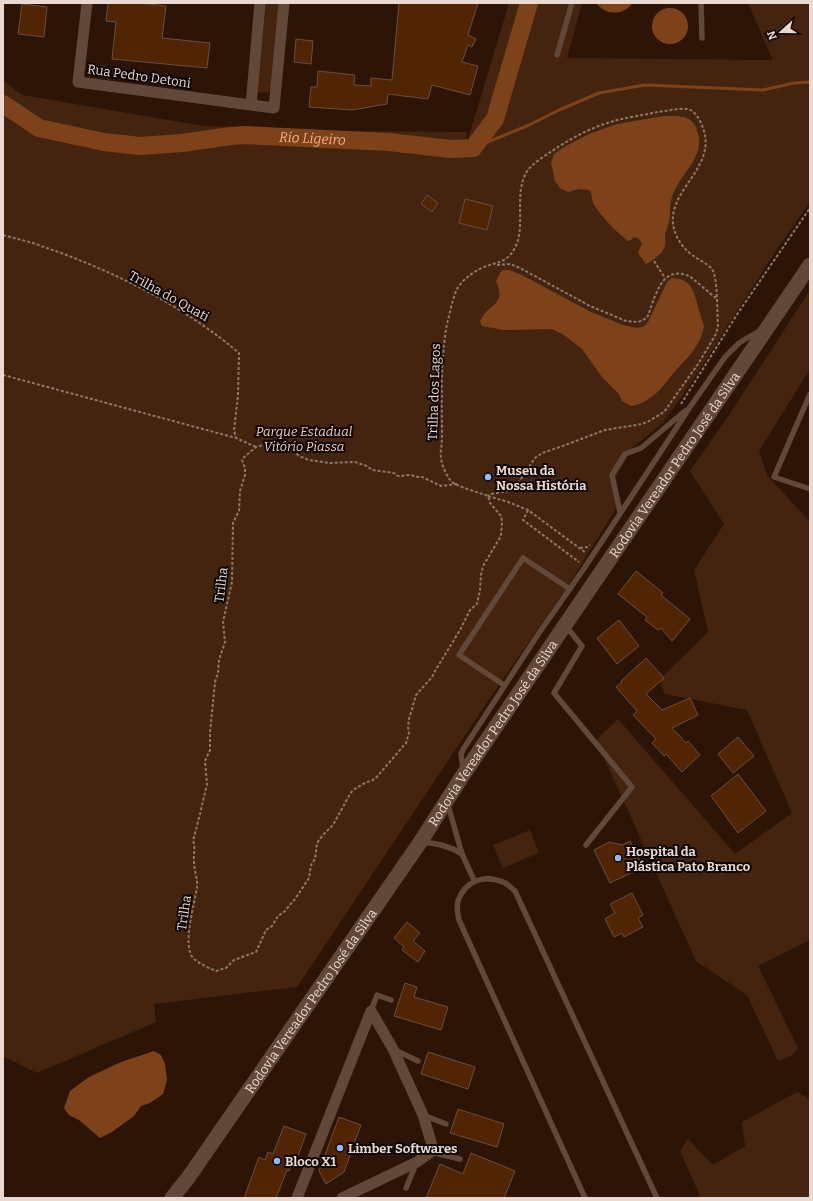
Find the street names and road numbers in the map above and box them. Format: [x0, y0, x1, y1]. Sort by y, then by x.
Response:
street label: Rua Pedro Detoni [86, 61, 192, 91]
street label: Trilha do Quati [126, 268, 212, 324]
street label: Trilha dos Lagos [425, 343, 443, 441]
street label: Rodovia Vereador Pedro José da Silva [606, 369, 742, 560]
street label: Trilha [211, 566, 231, 604]
street label: Rodovia Vereador Pedro José da Silva [425, 637, 560, 829]
street label: Trilha [174, 894, 194, 932]
street label: Rodovia Vereador Pedro José da Silva [242, 906, 379, 1096]

